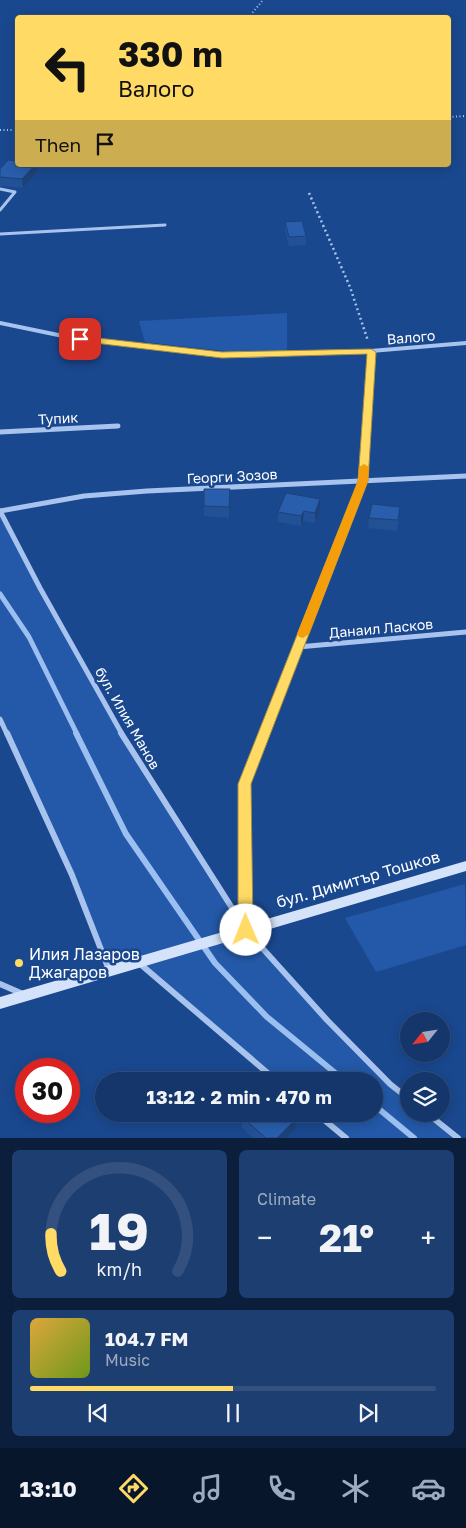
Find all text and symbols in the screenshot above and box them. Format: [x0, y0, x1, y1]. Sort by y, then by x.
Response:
text: 330 m [118, 33, 223, 75]
icon: left [35, 35, 100, 100]
text: Валого [118, 75, 194, 102]
icon: arrive [91, 130, 119, 158]
text: Then [35, 133, 81, 156]
pin [59, 318, 101, 360]
icon: arrive [66, 325, 94, 353]
street label: Валого [386, 326, 436, 348]
street label: Тупик [37, 408, 79, 428]
street label: Георги Зозов [186, 465, 278, 487]
street label: Данаил Ласков [328, 615, 434, 641]
street label: бул. Илия Манов [92, 664, 164, 772]
street label: бул. Димитър Тошков [274, 846, 442, 912]
position arrow [219, 903, 271, 955]
place label: Илия Лазаров Джагаров [29, 944, 140, 982]
marker: Илия Лазаров Джагаров [13, 957, 25, 969]
north arrow [400, 1012, 450, 1062]
map controls [400, 1012, 450, 1122]
speed limit sign: 30 [15, 1058, 80, 1123]
button: layers [400, 1072, 450, 1122]
text: 13:12 · 2 min · 470 m [146, 1085, 332, 1108]
text: Climate [257, 1189, 316, 1209]
text: 19 [90, 1199, 149, 1261]
text: 21° [319, 1215, 374, 1260]
text: − [257, 1221, 272, 1254]
text: + [421, 1221, 436, 1254]
text: km/h [97, 1258, 142, 1280]
text: 104.7 FM [105, 1327, 188, 1350]
text: Music [105, 1350, 150, 1370]
icon: previous [84, 1399, 112, 1427]
icon: pause [219, 1399, 247, 1427]
icon: next [354, 1399, 382, 1427]
icon: directions [116, 1471, 151, 1506]
icon: music [190, 1471, 225, 1506]
icon: phone [264, 1471, 299, 1506]
icon: climate [338, 1471, 373, 1506]
icon: car [411, 1471, 446, 1506]
text: 13:10 [19, 1475, 77, 1502]

